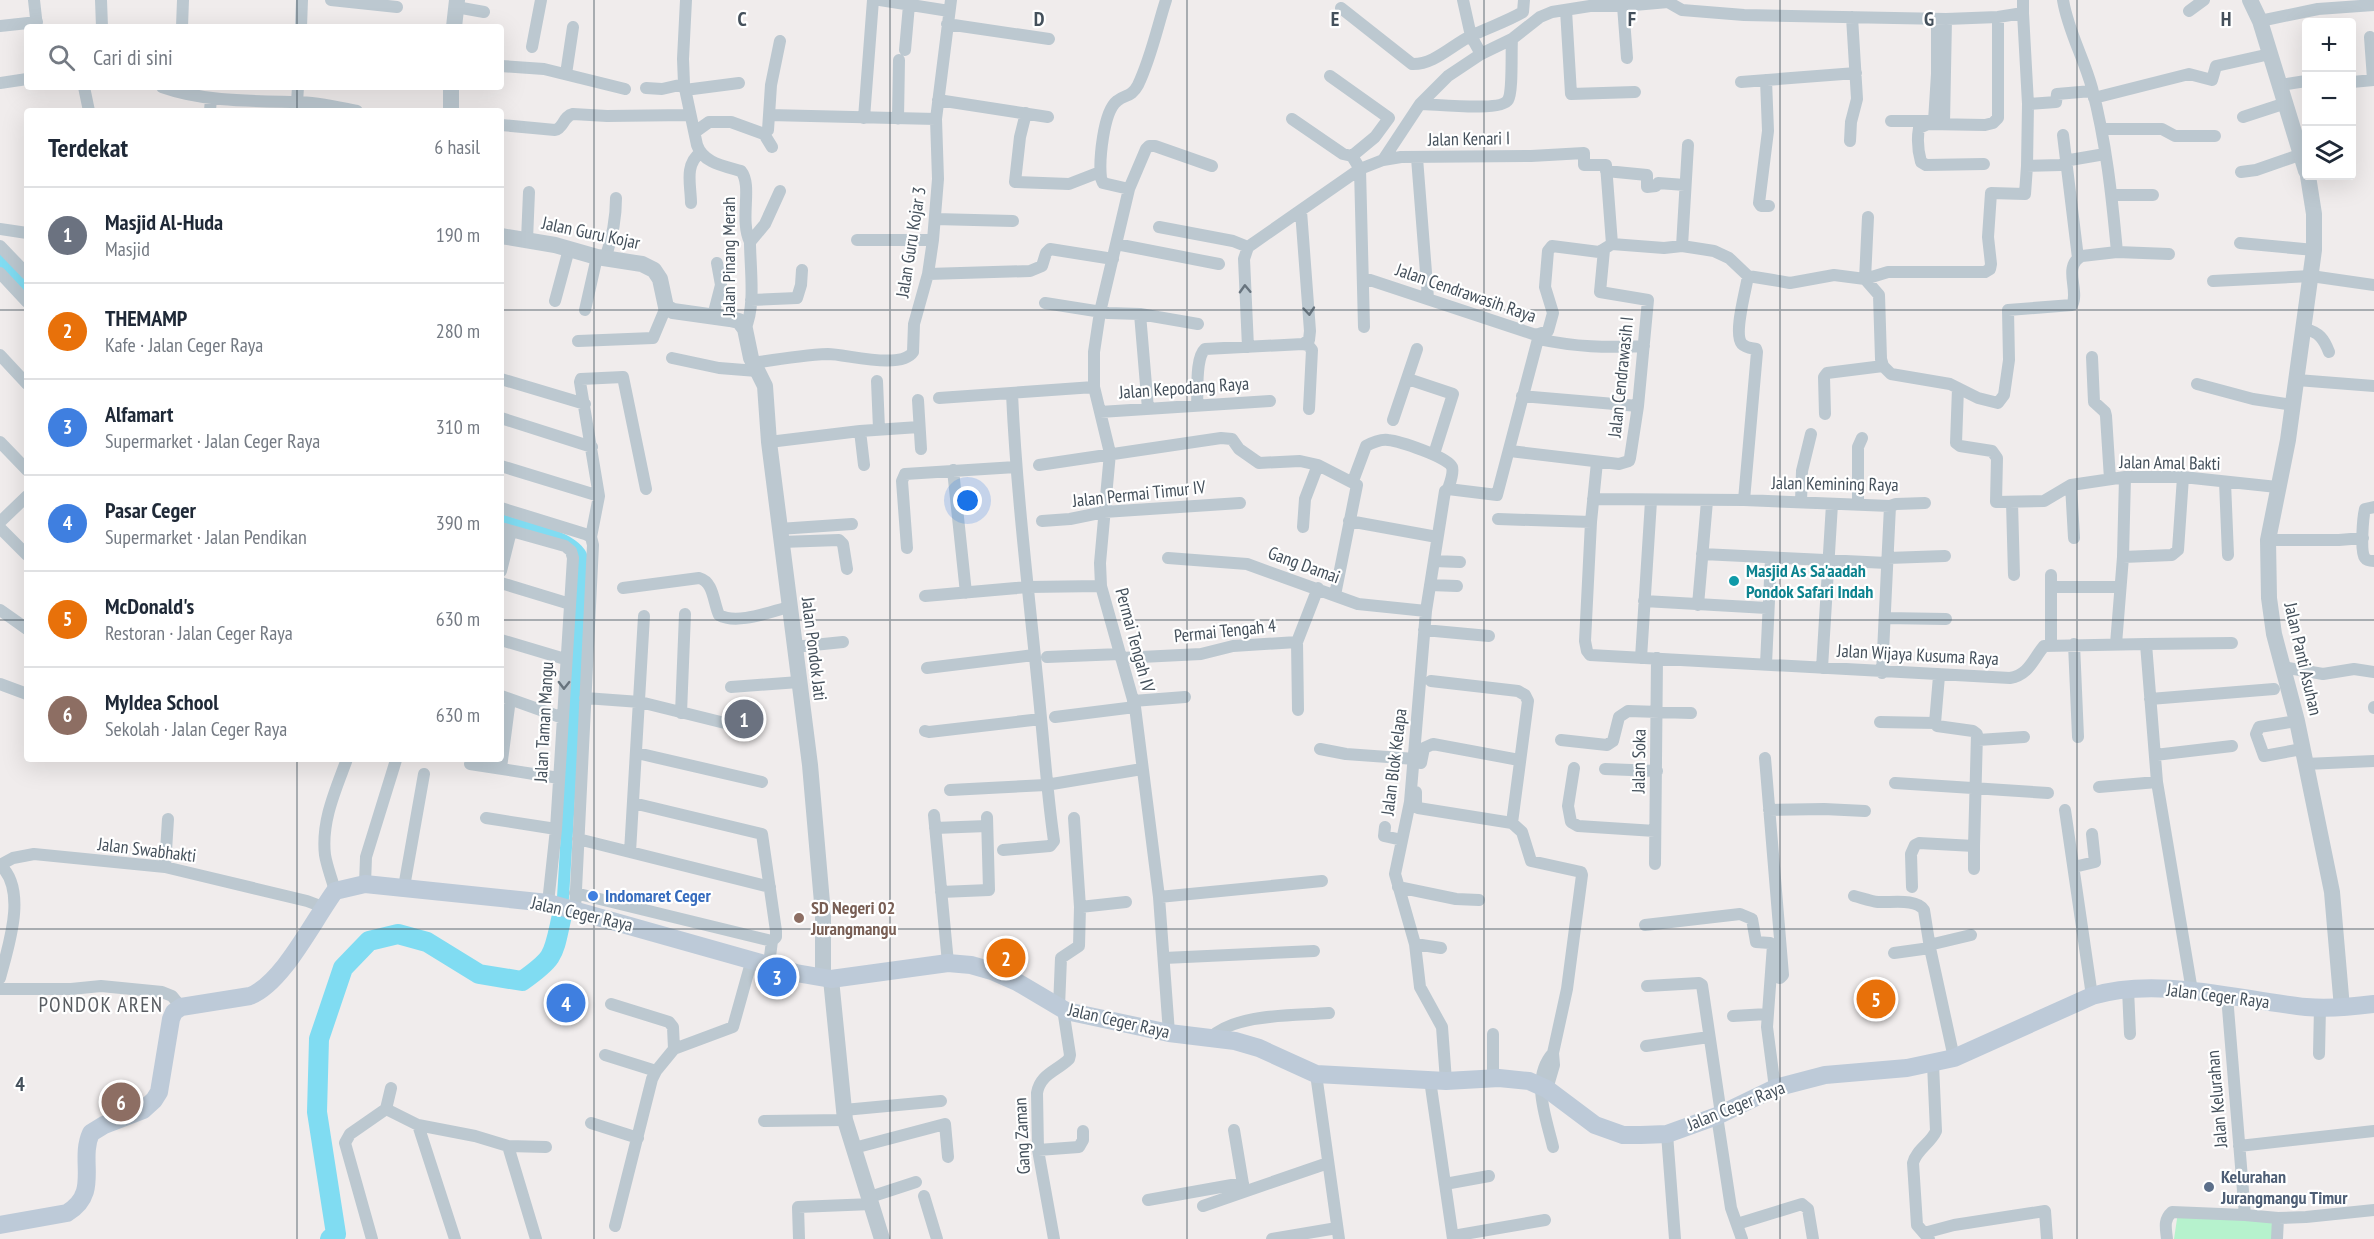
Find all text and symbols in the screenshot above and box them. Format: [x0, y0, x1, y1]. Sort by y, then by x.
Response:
text: C [737, 6, 747, 32]
text: D [1034, 6, 1045, 32]
text: E [1331, 6, 1339, 32]
text: F [1628, 6, 1636, 32]
text: G [1924, 6, 1934, 32]
text: H [2221, 6, 2231, 32]
map controls [2302, 18, 2356, 180]
button: + [2302, 18, 2356, 72]
search box [24, 24, 504, 90]
icon: search [45, 41, 78, 74]
text: Cari di sini [93, 43, 173, 71]
button: − [2302, 72, 2356, 126]
street label: Jalan Kenari I [1427, 126, 1510, 151]
button: layers [2302, 126, 2356, 180]
text: Terdekat [48, 131, 128, 164]
text: 6 hasil [434, 134, 480, 160]
street label: Jalan Guru Kojar 3 [890, 185, 931, 300]
street label: Jalan Pinang Merah [717, 197, 740, 318]
text: Masjid Al-Huda [105, 208, 223, 236]
street label: Jalan Guru Kojar [539, 211, 642, 254]
text: 1 [63, 222, 72, 248]
text: 190 m [436, 222, 480, 248]
text: Masjid [105, 236, 150, 262]
street label: Jalan Cendrawasih Raya [1392, 257, 1539, 327]
one-way arrow [1239, 284, 1252, 293]
text: THEMAMP [105, 304, 187, 332]
one-way arrow [1302, 307, 1315, 316]
street label: Jalan Cendrawasih I [1603, 315, 1638, 440]
text: 2 [63, 318, 72, 344]
text: 280 m [436, 318, 480, 344]
text: Kafe · Jalan Ceger Raya [105, 332, 263, 358]
street label: Jalan Kepodang Raya [1117, 371, 1250, 404]
text: Alfamart [105, 400, 173, 428]
text: 3 [63, 414, 72, 440]
text: 310 m [436, 414, 480, 440]
text: Supermarket · Jalan Ceger Raya [105, 428, 320, 454]
street label: Jalan Amal Bakti [2118, 450, 2221, 475]
street label: Jalan Kemining Raya [1770, 471, 1899, 496]
street label: Jalan Permai Timur IV [1070, 475, 1207, 512]
your location [953, 486, 982, 515]
text: Pasar Ceger [105, 496, 196, 524]
text: 4 [63, 510, 72, 536]
text: 390 m [436, 510, 480, 536]
text: Supermarket · Jalan Pendikan [105, 524, 307, 550]
street label: Gang Damai [1265, 541, 1343, 588]
place label: Masjid As Sa'aadah Pondok Safari Indah [1746, 559, 1873, 603]
marker: Masjid As Sa'aadah Pondok Safari Indah [1727, 574, 1741, 588]
street label: Permai Tengah IV [1111, 585, 1161, 695]
text: McDonald's [105, 592, 194, 620]
street label: Jalan Pondok Jati [797, 595, 832, 702]
street label: Jalan Panti Asuhan [2279, 599, 2328, 718]
text: 5 [63, 606, 72, 632]
text: 630 m [436, 606, 480, 632]
street label: Permai Tengah 4 [1173, 614, 1277, 647]
text: Restoran · Jalan Ceger Raya [105, 620, 293, 646]
street label: Jalan Wijaya Kusuma Raya [1836, 639, 2000, 670]
street label: Jalan Taman Mangu [529, 661, 558, 784]
one-way arrow [558, 681, 570, 690]
text: MyIdea School [105, 688, 219, 716]
pin: 1 [724, 696, 764, 742]
text: 6 [63, 702, 72, 728]
text: 630 m [436, 702, 480, 728]
street label: Jalan Blok Kelapa [1375, 707, 1411, 818]
text: Sekolah · Jalan Ceger Raya [105, 716, 287, 742]
street label: Jalan Soka [1626, 729, 1651, 794]
street label: Jalan Swabhakti [96, 832, 198, 867]
place label: Indomaret Ceger [605, 884, 712, 907]
marker: Indomaret Ceger [586, 889, 600, 903]
street label: Jalan Ceger Raya [528, 890, 635, 936]
place label: SD Negeri 02 Jurangmangu [810, 896, 896, 940]
marker: SD Negeri 02 Jurangmangu [792, 911, 806, 925]
pin: 2 [986, 936, 1026, 980]
pin: 3 [758, 954, 796, 1000]
pin: 5 [1856, 976, 1896, 1022]
street label: Jalan Ceger Raya [2164, 978, 2271, 1013]
pin: 4 [546, 980, 586, 1026]
district label: PONDOK AREN [38, 991, 164, 1018]
street label: Jalan Ceger Raya [1065, 997, 1172, 1043]
street label: Jalan Kelurahan [2201, 1050, 2232, 1150]
text: 4 [15, 1071, 25, 1097]
street label: Jalan Ceger Raya [1683, 1075, 1788, 1136]
pin: 6 [102, 1080, 140, 1124]
street label: Gang Zaman [1008, 1097, 1035, 1175]
place label: Kelurahan Jurangmangu Timur [2220, 1165, 2348, 1209]
marker: Kelurahan Jurangmangu Timur [2202, 1180, 2216, 1194]

